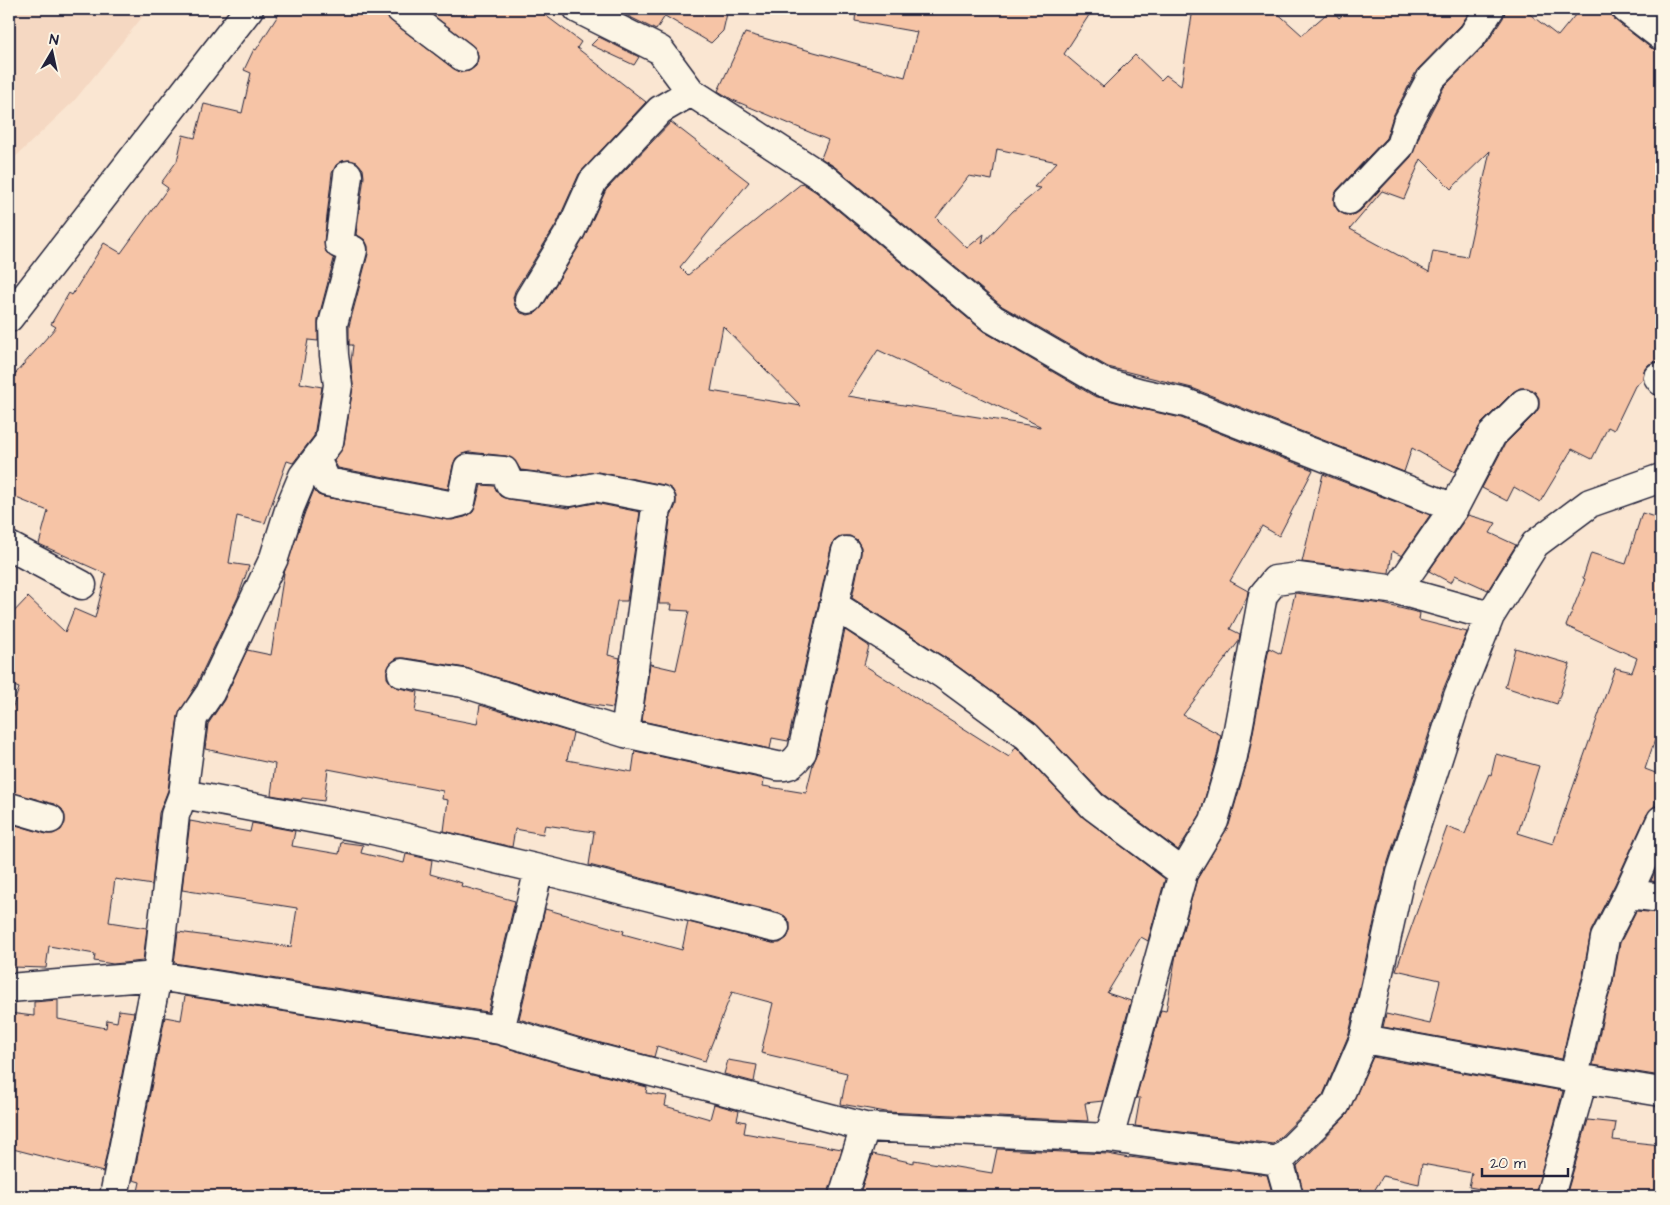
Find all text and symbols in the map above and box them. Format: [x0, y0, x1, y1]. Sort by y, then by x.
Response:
north arrow [28, 28, 78, 78]
text: N [48, 30, 60, 51]
scale bar [1482, 1145, 1569, 1177]
text: 20 m [1490, 1153, 1526, 1174]

